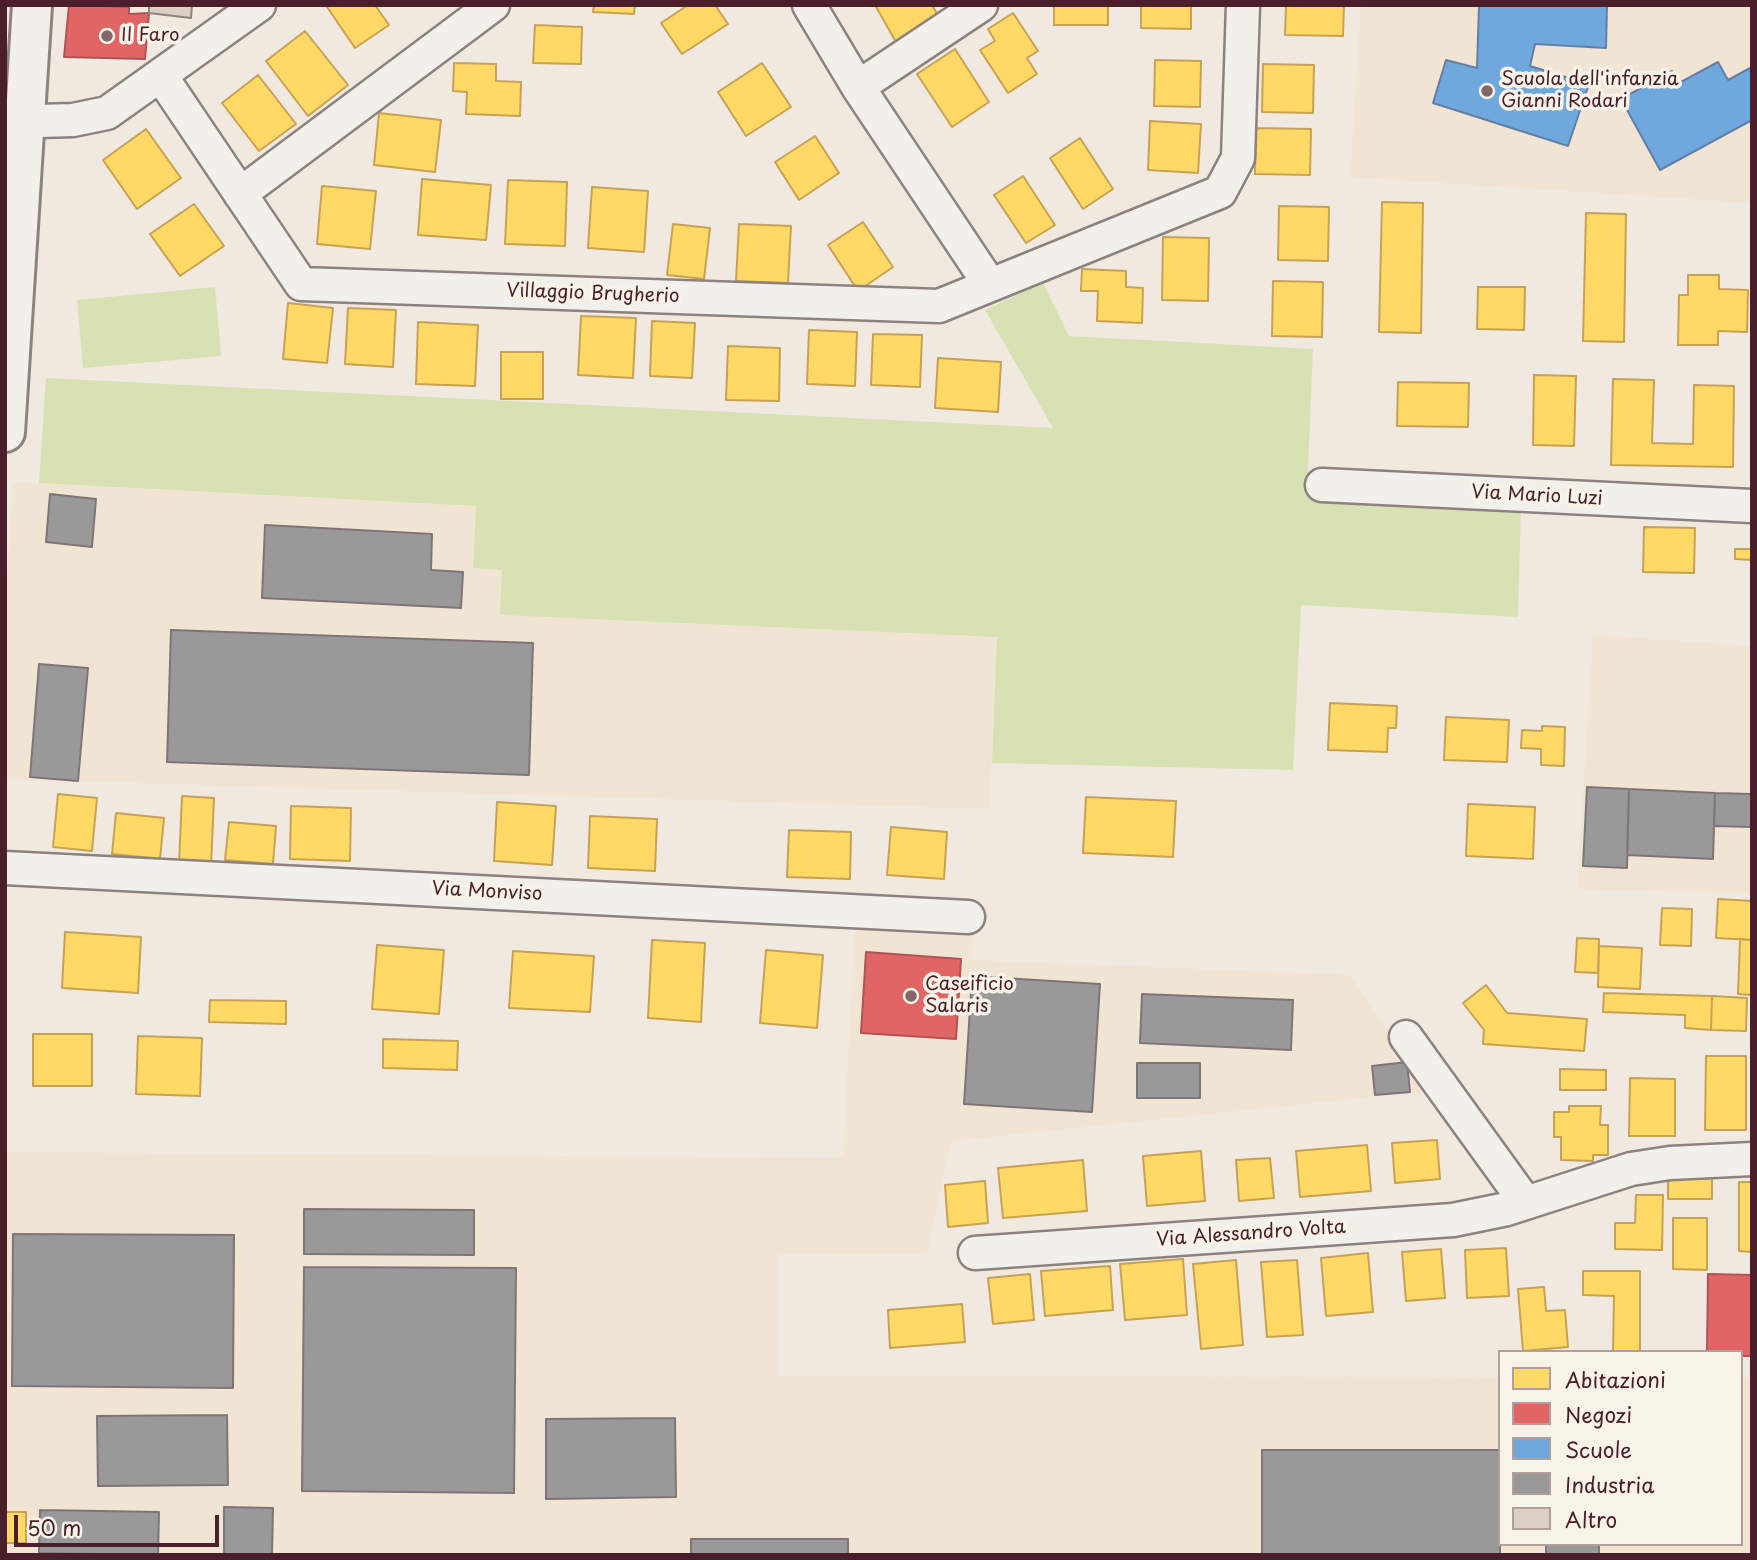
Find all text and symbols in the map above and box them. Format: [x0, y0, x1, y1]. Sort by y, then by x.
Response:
place label: Il Faro [121, 25, 179, 47]
marker: Il Faro [99, 28, 115, 44]
place label: Scuola dell'infanzia Gianni Rodari [1501, 69, 1679, 113]
marker: Scuola dell'infanzia Gianni Rodari [1479, 83, 1495, 99]
street label: Villaggio Brugherio [506, 280, 680, 308]
street label: Via Mario Luzi [1471, 481, 1603, 511]
street label: Via Monviso [431, 878, 543, 906]
place label: Caseificio Salaris [925, 974, 1014, 1018]
marker: Caseificio Salaris [903, 988, 919, 1004]
street label: Via Alessandro Volta [1156, 1216, 1346, 1252]
legend [1498, 1350, 1743, 1546]
text: Abitazioni [1565, 1363, 1666, 1395]
text: Negozi [1565, 1398, 1632, 1430]
text: Scuole [1565, 1433, 1632, 1465]
text: Industria [1565, 1468, 1654, 1500]
scale bar [18, 1500, 222, 1544]
text: Altro [1565, 1503, 1617, 1535]
text: 50 m [27, 1511, 81, 1543]

